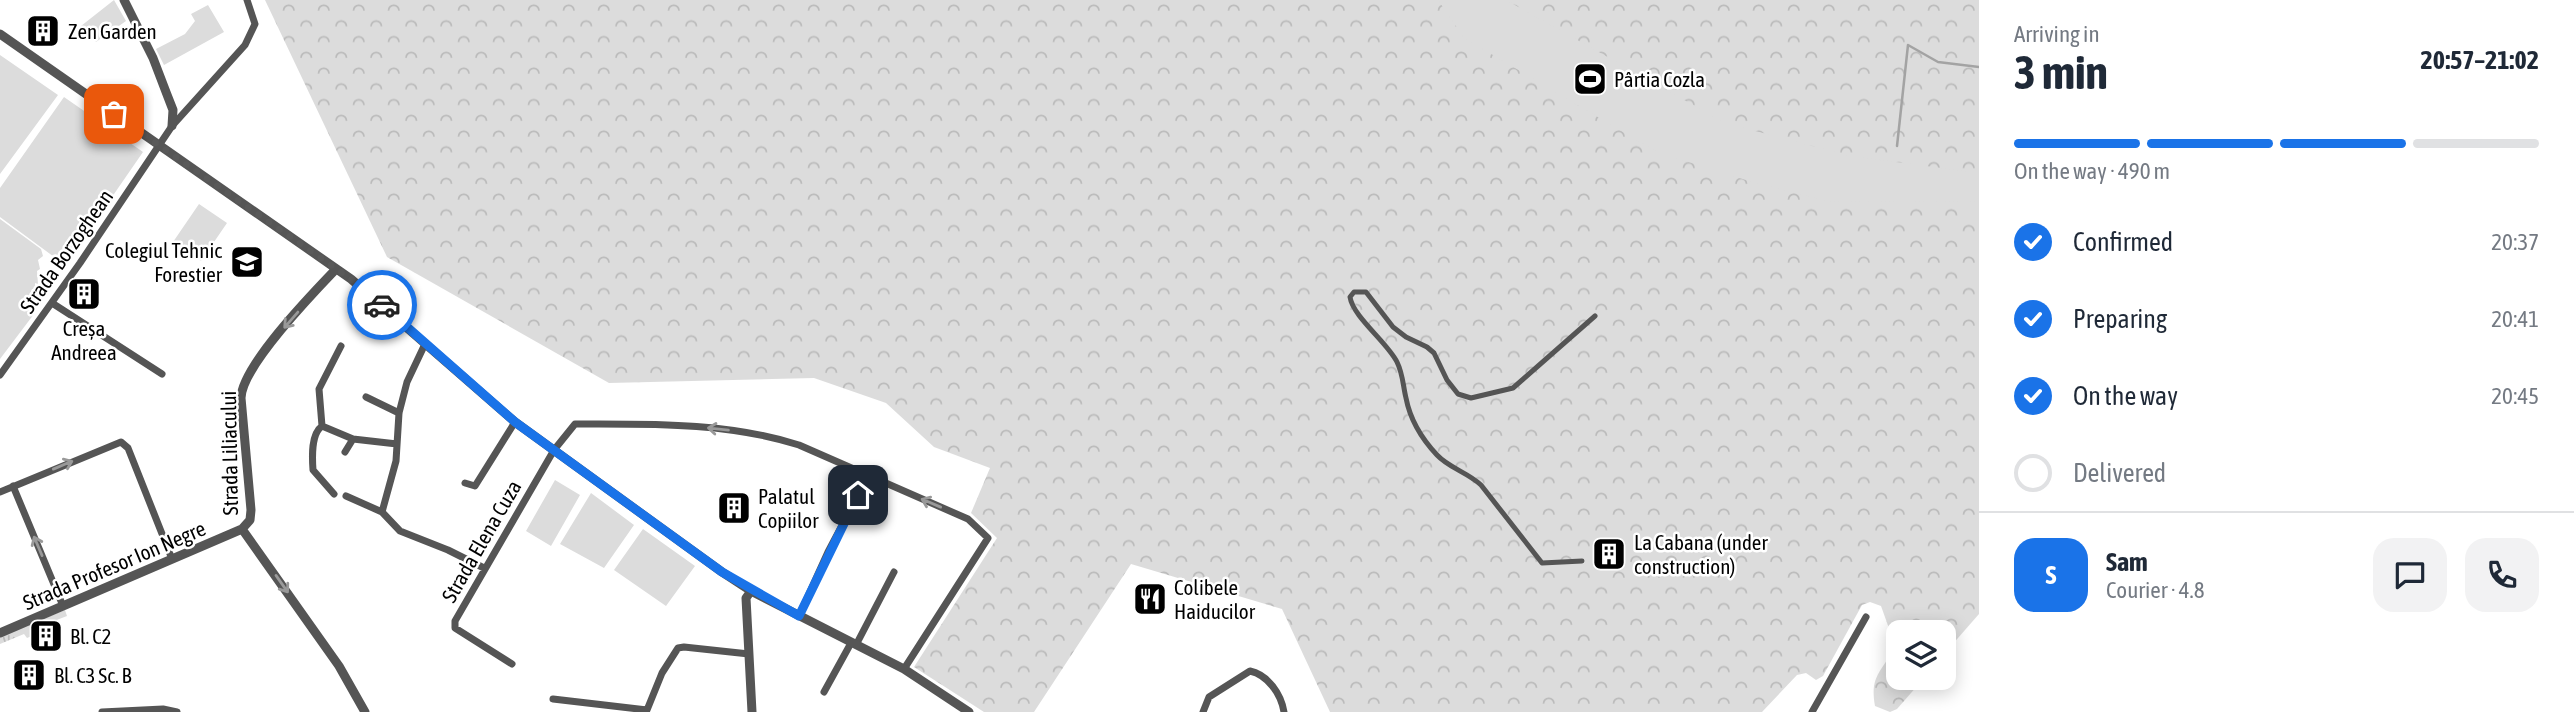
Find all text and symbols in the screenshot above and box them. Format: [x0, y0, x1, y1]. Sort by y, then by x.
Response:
building icon: Zen Garden [24, 12, 62, 50]
place label: Zen Garden [68, 19, 157, 43]
text: Arriving in [2014, 21, 2100, 47]
text: 20:57–21:02 [2421, 45, 2539, 75]
text: 3 min [2014, 46, 2108, 99]
sports icon: Pârtia Cozla [1571, 60, 1609, 98]
place label: Pârtia Cozla [1614, 67, 1705, 91]
pin [84, 84, 144, 144]
icon: bag [95, 95, 133, 133]
text: On the way · 490 m [2014, 158, 2170, 184]
street label: Strada Borzoghean [15, 185, 117, 317]
icon: check [2014, 223, 2052, 261]
text: Confirmed [2073, 227, 2173, 257]
text: 20:37 [2491, 229, 2539, 255]
place label: Colegiul Tehnic Forestier [105, 238, 223, 286]
school or university icon: Colegiul Tehnic Forestier [228, 243, 266, 281]
courier [347, 270, 417, 340]
building icon: Creșa Andreea [65, 275, 103, 313]
icon: car [363, 286, 401, 324]
icon: check [2014, 300, 2052, 338]
text: Preparing [2073, 304, 2167, 334]
text: 20:41 [2491, 306, 2539, 332]
one-way arrow [283, 311, 299, 329]
place label: Creșa Andreea [51, 316, 117, 364]
icon: check [2014, 377, 2052, 415]
text: On the way [2073, 381, 2178, 411]
text: 20:45 [2491, 383, 2539, 409]
street label: Strada Liliacului [216, 391, 242, 515]
one-way arrow [707, 422, 729, 435]
one-way arrow [52, 458, 73, 471]
text: Delivered [2073, 458, 2166, 488]
pin [828, 465, 888, 525]
street label: Strada Elena Cuza [436, 476, 526, 606]
icon: home [839, 476, 877, 514]
place label: Palatul Copiilor [758, 484, 819, 532]
building icon: Palatul Copiilor [715, 489, 753, 527]
one-way arrow [921, 496, 942, 509]
street label: Strada Profesor Ion Negre [19, 516, 209, 614]
place label: La Cabana (under construction) [1634, 530, 1768, 578]
building icon: La Cabana (under construction) [1590, 535, 1628, 573]
one-way arrow [31, 536, 44, 557]
button: chat [2373, 538, 2447, 612]
button: phone [2465, 538, 2539, 612]
text: Sam [2106, 547, 2148, 577]
text: S [2046, 560, 2056, 590]
one-way arrow [275, 574, 289, 593]
place label: Colibele Haiducilor [1174, 575, 1256, 623]
text: Courier · 4.8 [2106, 577, 2205, 603]
restaurant icon: Colibele Haiducilor [1131, 580, 1169, 618]
building icon: Bl. C2 [27, 617, 65, 655]
map controls [1886, 620, 1956, 690]
button: layers [1886, 620, 1956, 690]
place label: Bl. C2 [70, 624, 111, 648]
building icon: Bl. C3 Sc. B [10, 656, 48, 694]
place label: Bl. C3 Sc. B [54, 663, 132, 687]

